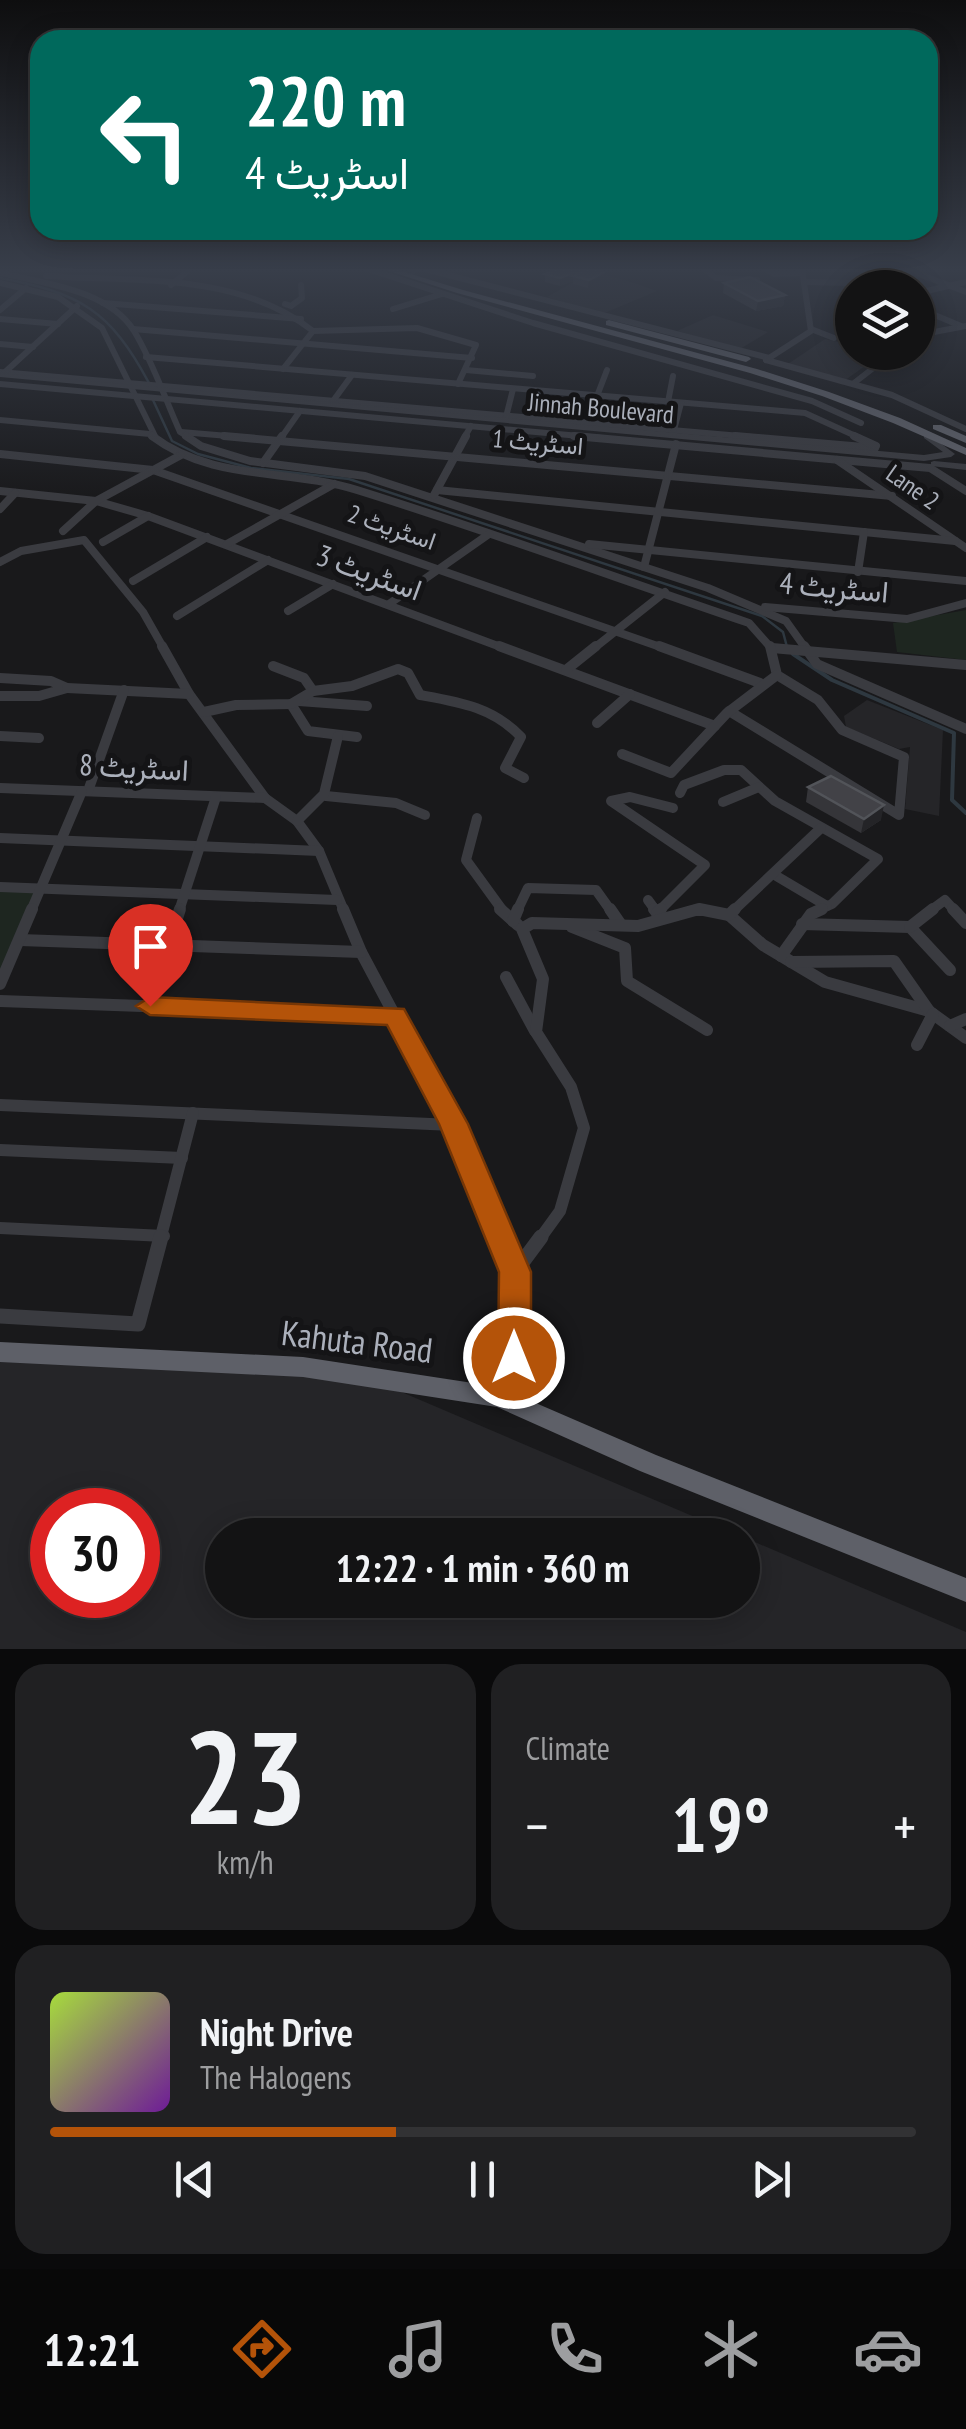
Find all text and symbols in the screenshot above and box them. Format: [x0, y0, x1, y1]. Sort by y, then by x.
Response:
text: 220 m [245, 55, 406, 145]
icon: left [80, 70, 210, 200]
text: اسٹریٹ 4 [245, 143, 409, 201]
map controls [835, 270, 935, 370]
button: layers [835, 270, 935, 370]
street label: Jinnah Boulevard [526, 386, 675, 430]
street label: اسٹریٹ 1 [491, 422, 585, 462]
street label: Lane 2 [880, 457, 946, 517]
street label: اسٹریٹ 2 [344, 497, 440, 557]
street label: اسٹریٹ 3 [311, 535, 428, 609]
street label: اسٹریٹ 4 [778, 562, 890, 611]
street label: اسٹریٹ 8 [78, 744, 190, 789]
pin [108, 904, 193, 1007]
icon: arrive [123, 919, 178, 974]
position arrow [462, 1306, 566, 1410]
street label: Kahuta Road [279, 1309, 435, 1373]
speed limit sign: 30 [30, 1488, 160, 1618]
text: 12:22 · 1 min · 360 m [336, 1543, 629, 1592]
text: 23 [183, 1692, 307, 1860]
text: Climate [526, 1727, 610, 1769]
text: 19° [671, 1776, 770, 1873]
text: − [526, 1790, 548, 1861]
text: + [893, 1790, 916, 1861]
text: km/h [217, 1841, 274, 1883]
text: Night Drive [200, 2007, 353, 2056]
text: The Halogens [200, 2056, 352, 2098]
icon: previous [167, 2152, 222, 2207]
icon: pause [455, 2152, 510, 2207]
icon: next [744, 2152, 799, 2207]
icon: directions [227, 2314, 297, 2384]
icon: music [383, 2314, 453, 2384]
icon: phone [540, 2314, 610, 2384]
icon: climate [696, 2314, 766, 2384]
icon: car [853, 2314, 923, 2384]
text: 12:21 [43, 2320, 141, 2378]

